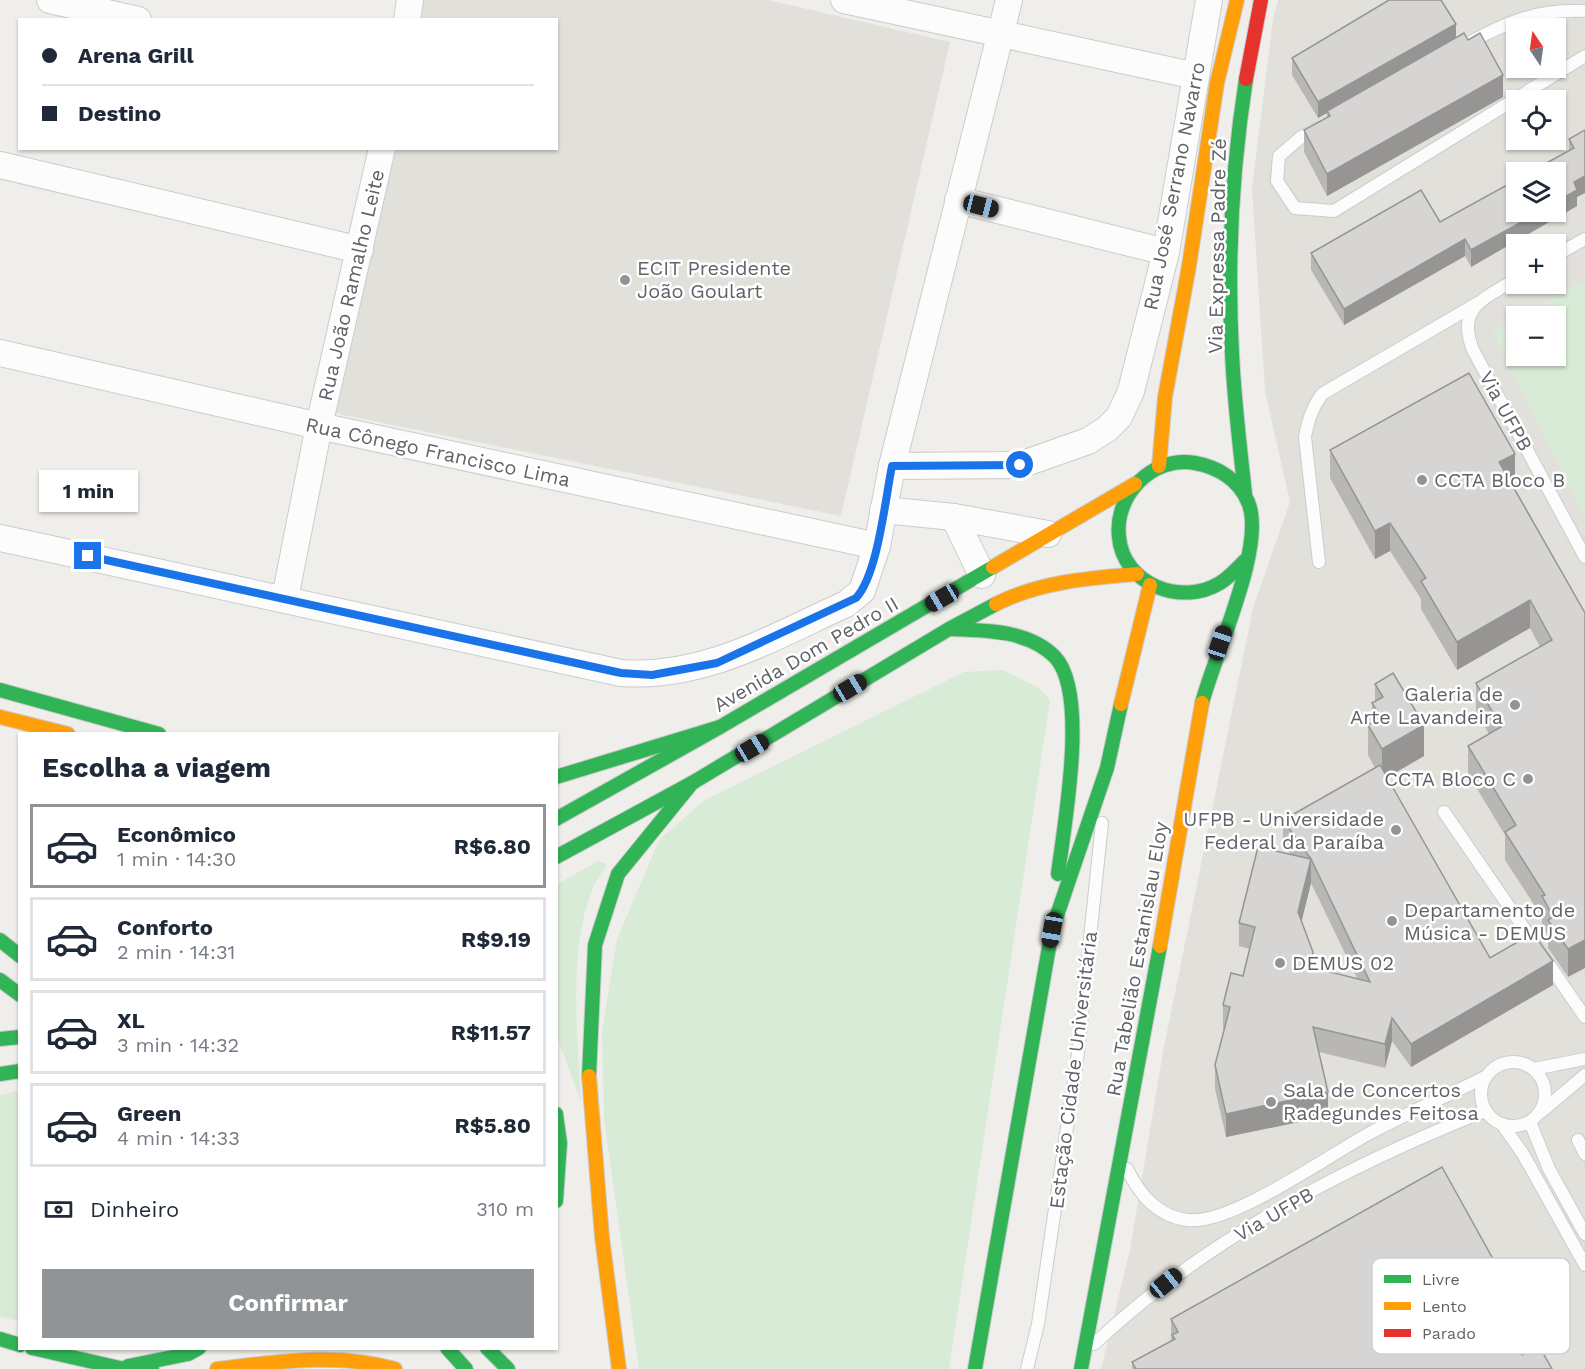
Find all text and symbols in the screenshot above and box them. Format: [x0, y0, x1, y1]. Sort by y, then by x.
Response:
north arrow [1506, 18, 1566, 78]
map controls [1506, 18, 1566, 366]
text: Arena Grill [78, 43, 194, 68]
street label: Rua José Serrano Navarro [1138, 60, 1210, 312]
button: locate [1506, 90, 1566, 150]
text: Destino [78, 101, 161, 126]
street label: Via Expressa Padre Zé [1203, 138, 1231, 354]
button: layers [1506, 162, 1566, 222]
street label: Rua João Ramalho Leite [313, 167, 389, 403]
car [961, 193, 1001, 219]
button: + [1506, 234, 1566, 294]
place label: ECIT Presidente João Goulart [637, 256, 791, 303]
marker: ECIT Presidente João Goulart [618, 273, 632, 287]
button: − [1506, 306, 1566, 366]
street label: Via UFPB [1474, 367, 1538, 455]
street label: Rua Cônego Francisco Lima [304, 412, 572, 492]
route start [1006, 451, 1033, 478]
place label: CCTA Bloco B [1434, 468, 1565, 492]
callout: 1 min [38, 469, 138, 511]
marker: CCTA Bloco B [1415, 473, 1429, 487]
text: 1 min [63, 479, 114, 503]
route end [74, 542, 101, 569]
car [922, 581, 962, 615]
street label: Avenida Dom Pedro II [709, 591, 903, 717]
car [1206, 623, 1234, 663]
car [830, 671, 870, 705]
place label: Galeria de Arte Lavandeira [1350, 682, 1503, 729]
marker: Galeria de Arte Lavandeira [1508, 698, 1522, 712]
car [732, 731, 772, 765]
text: Escolha a viagem [42, 752, 271, 784]
place label: CCTA Bloco C [1384, 767, 1516, 791]
marker: CCTA Bloco C [1521, 772, 1535, 786]
place label: UFPB - Universidade Federal da Paraíba [1183, 807, 1384, 854]
icon: car [45, 819, 99, 873]
street label: Rua Tabelião Estanislau Eloy [1101, 819, 1173, 1098]
text: Econômico [117, 822, 236, 847]
marker: UFPB - Universidade Federal da Paraíba [1389, 823, 1403, 837]
text: R$6.80 [454, 834, 531, 859]
text: 1 min · 14:30 [117, 847, 236, 871]
place label: Departamento de Música - DEMUS [1404, 898, 1575, 945]
car [1040, 911, 1064, 949]
icon: car [45, 912, 99, 966]
marker: Departamento de Música - DEMUS [1385, 914, 1399, 928]
text: Conforto [117, 915, 213, 940]
text: R$9.19 [461, 927, 531, 952]
street label: Estação Cidade Universitária [1044, 930, 1102, 1210]
text: 2 min · 14:31 [117, 940, 235, 964]
place label: DEMUS 02 [1292, 951, 1394, 975]
marker: DEMUS 02 [1273, 956, 1287, 970]
icon: car [45, 1005, 99, 1059]
text: XL [117, 1008, 145, 1033]
text: R$11.57 [451, 1020, 531, 1045]
text: 3 min · 14:32 [117, 1033, 239, 1057]
place label: Sala de Concertos Radegundes Feitosa [1283, 1078, 1479, 1125]
marker: Sala de Concertos Radegundes Feitosa [1264, 1095, 1278, 1109]
icon: car [45, 1098, 99, 1152]
text: Green [117, 1101, 181, 1126]
text: R$5.80 [455, 1113, 531, 1138]
text: 4 min · 14:33 [117, 1126, 240, 1150]
street label: Via UFPB [1230, 1182, 1318, 1246]
icon: cash [42, 1193, 75, 1226]
text: Dinheiro [90, 1197, 179, 1222]
text: 310 m [476, 1197, 534, 1221]
legend [1372, 1258, 1570, 1354]
car [1146, 1265, 1186, 1301]
button: Confirmar [42, 1269, 534, 1338]
text: Livre [1422, 1270, 1460, 1289]
text: Lento [1422, 1297, 1467, 1316]
text: Parado [1422, 1324, 1476, 1343]

